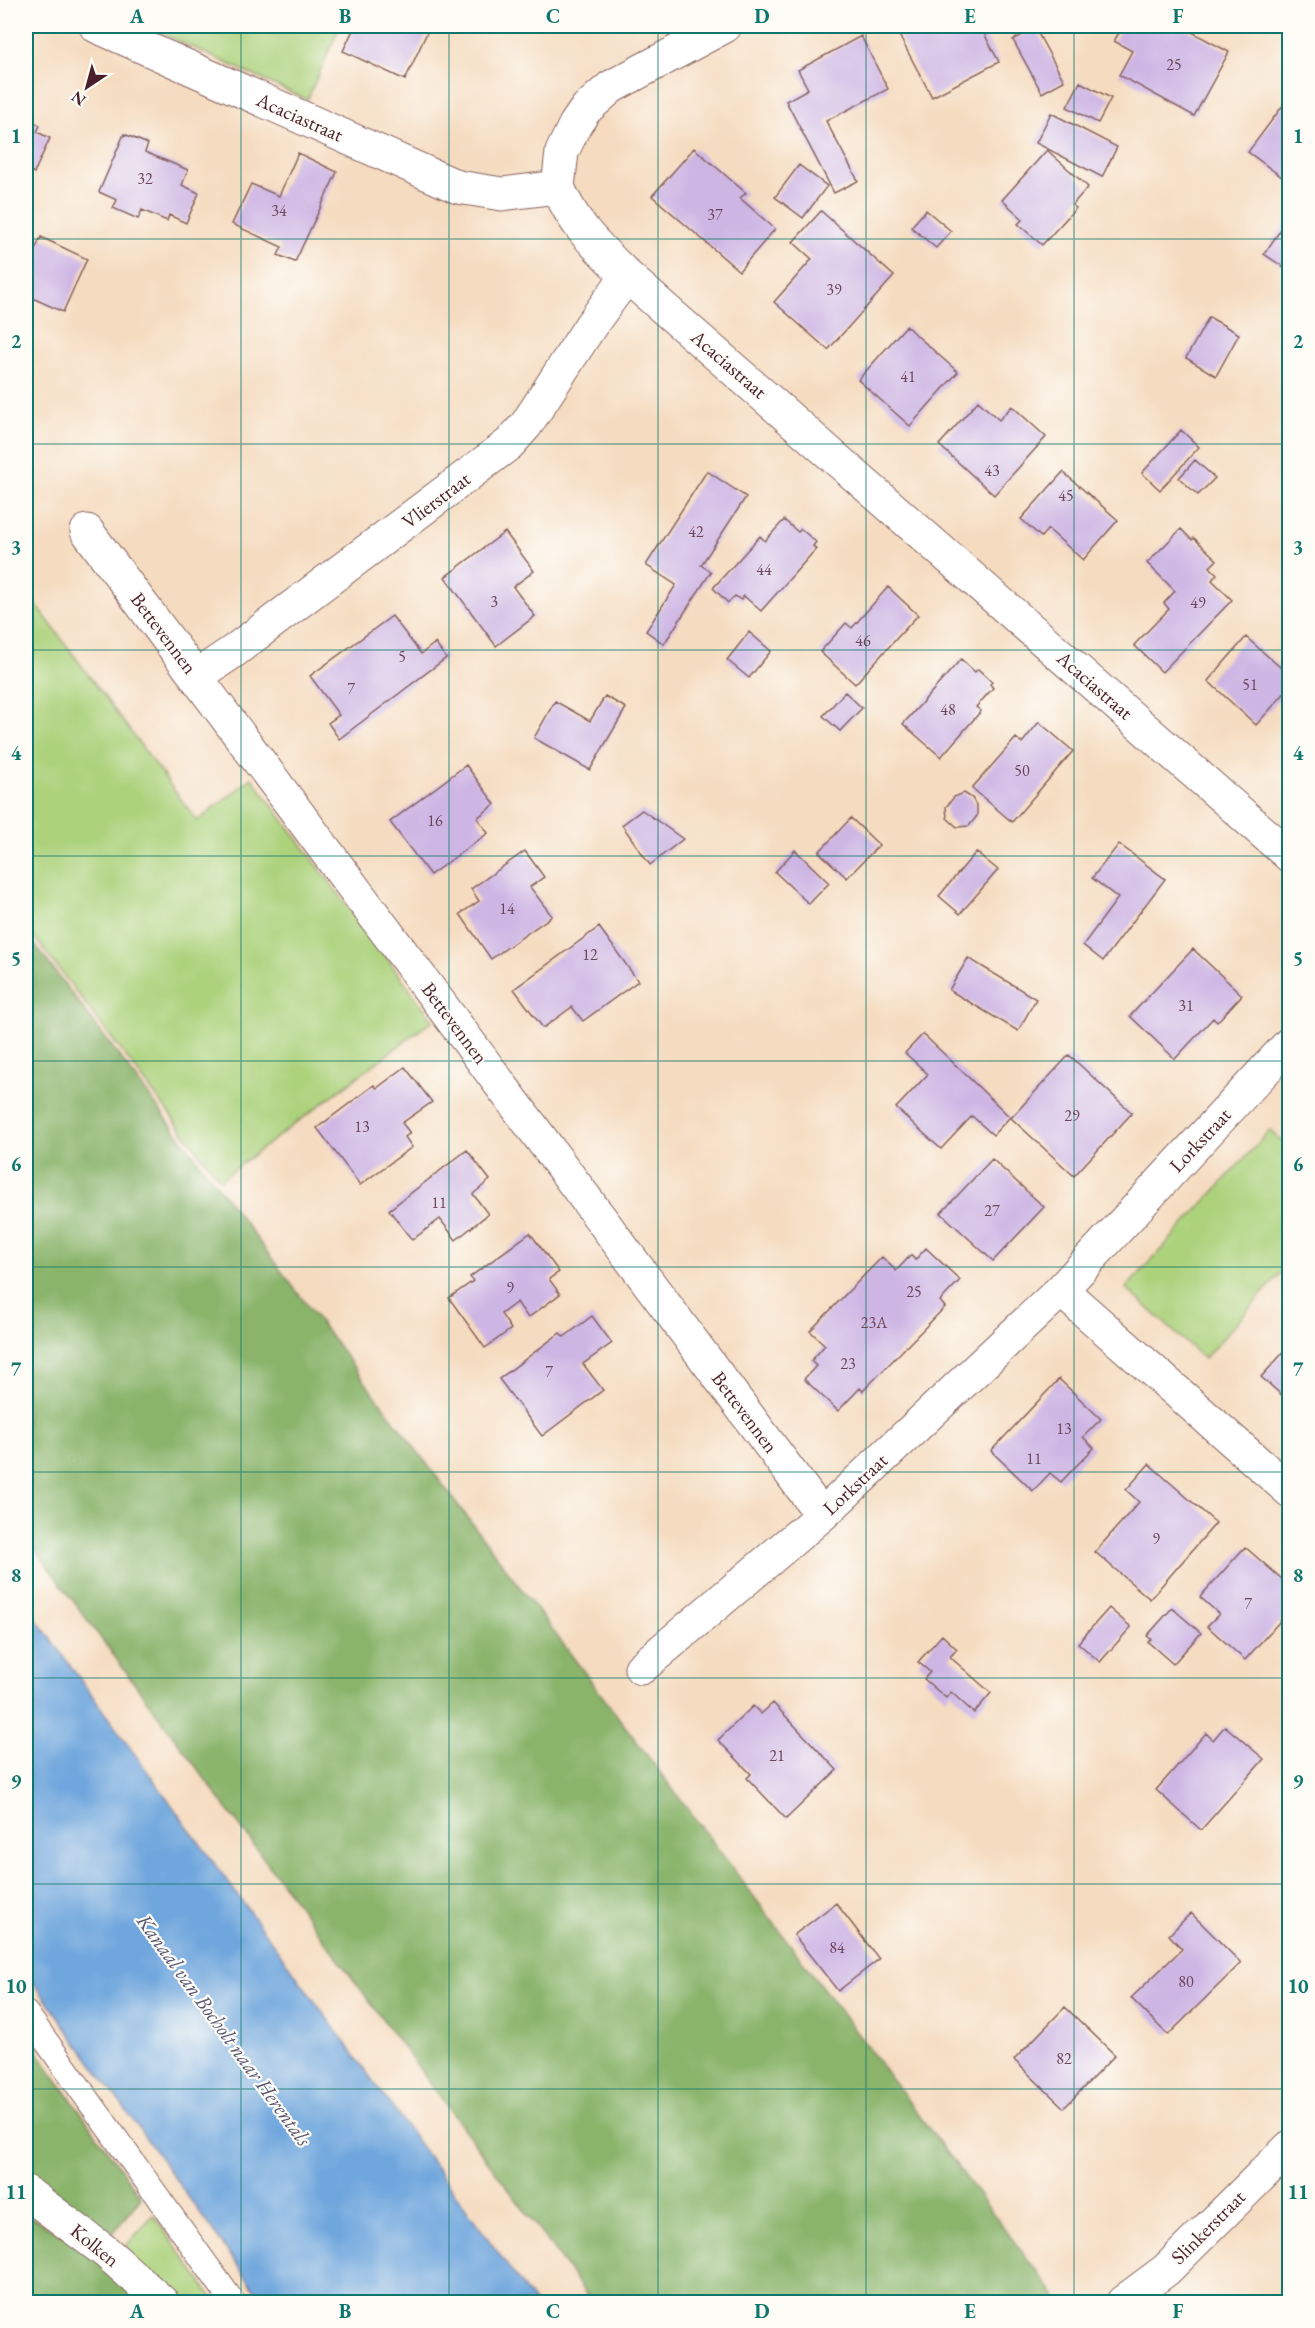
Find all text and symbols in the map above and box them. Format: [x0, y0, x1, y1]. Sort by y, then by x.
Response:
text: A [129, 3, 145, 29]
text: B [339, 3, 351, 29]
text: C [546, 3, 560, 29]
text: D [754, 3, 770, 29]
text: E [964, 3, 976, 29]
text: F [1173, 3, 1184, 29]
house number: 25 [1166, 54, 1182, 75]
north arrow [57, 57, 117, 117]
text: N [67, 86, 90, 111]
street label: Acaciastraat [252, 86, 348, 148]
text: 1 [11, 123, 21, 149]
text: 1 [1293, 123, 1303, 149]
house number: 32 [137, 168, 153, 189]
house number: 34 [271, 200, 287, 221]
house number: 37 [707, 204, 723, 225]
house number: 39 [826, 279, 842, 300]
street label: Acaciastraat [685, 323, 773, 405]
text: 2 [11, 328, 22, 354]
text: 2 [1293, 328, 1304, 354]
house number: 41 [900, 366, 916, 387]
house number: 43 [984, 460, 1000, 481]
street label: Vlierstraat [397, 465, 476, 534]
house number: 45 [1058, 485, 1074, 506]
house number: 42 [688, 521, 704, 542]
text: 3 [11, 534, 21, 560]
text: 3 [1293, 534, 1303, 560]
house number: 44 [756, 559, 772, 580]
street label: Bettevennen [125, 587, 203, 679]
house number: 3 [490, 591, 498, 612]
house number: 49 [1190, 592, 1206, 613]
house number: 46 [855, 630, 871, 651]
street label: Acaciastraat [1051, 644, 1139, 726]
house number: 5 [398, 646, 406, 667]
house number: 51 [1242, 674, 1258, 695]
house number: 7 [347, 678, 355, 699]
house number: 48 [940, 699, 956, 720]
text: 4 [11, 740, 22, 766]
text: 4 [1293, 740, 1304, 766]
house number: 50 [1014, 760, 1030, 781]
house number: 16 [427, 810, 443, 831]
house number: 14 [499, 898, 515, 919]
house number: 12 [582, 944, 598, 965]
text: 5 [11, 945, 21, 971]
text: 5 [1293, 945, 1303, 971]
street label: Bettevennen [416, 977, 494, 1069]
house number: 31 [1178, 995, 1194, 1016]
street label: Lorkstraat [1163, 1102, 1237, 1178]
house number: 29 [1064, 1105, 1080, 1126]
house number: 13 [354, 1116, 370, 1137]
text: 6 [11, 1151, 22, 1177]
text: 6 [1293, 1151, 1304, 1177]
house number: 11 [431, 1192, 447, 1213]
house number: 27 [984, 1200, 1000, 1221]
house number: 9 [506, 1277, 514, 1298]
house number: 25 [906, 1281, 922, 1302]
house number: 23A [861, 1312, 888, 1333]
house number: 23 [840, 1353, 856, 1374]
text: 7 [11, 1356, 22, 1382]
text: 7 [1293, 1356, 1304, 1382]
house number: 7 [545, 1361, 553, 1382]
street label: Bettevennen [706, 1366, 784, 1458]
house number: 13 [1056, 1418, 1072, 1439]
street label: Lorkstraat [817, 1447, 893, 1521]
house number: 11 [1026, 1448, 1042, 1469]
house number: 9 [1152, 1528, 1160, 1549]
text: 8 [11, 1562, 21, 1588]
text: 8 [1293, 1562, 1303, 1588]
house number: 7 [1244, 1593, 1252, 1614]
house number: 21 [769, 1745, 785, 1766]
text: 9 [11, 1768, 22, 1794]
text: 9 [1293, 1768, 1304, 1794]
water label: Kanaal van Bocholt naar Herentals [130, 1908, 318, 2151]
house number: 84 [829, 1937, 845, 1958]
house number: 80 [1178, 1971, 1194, 1992]
text: 10 [5, 1973, 27, 1999]
text: 10 [1287, 1973, 1309, 1999]
house number: 82 [1056, 2048, 1072, 2069]
text: 11 [5, 2179, 27, 2205]
text: 11 [1287, 2179, 1309, 2205]
street label: Slinkerstraat [1165, 2184, 1251, 2270]
street label: Kolken [65, 2217, 125, 2273]
text: A [129, 2298, 145, 2324]
text: B [339, 2298, 351, 2324]
text: C [546, 2298, 560, 2324]
text: D [754, 2298, 770, 2324]
text: E [964, 2298, 976, 2324]
text: F [1173, 2298, 1184, 2324]

